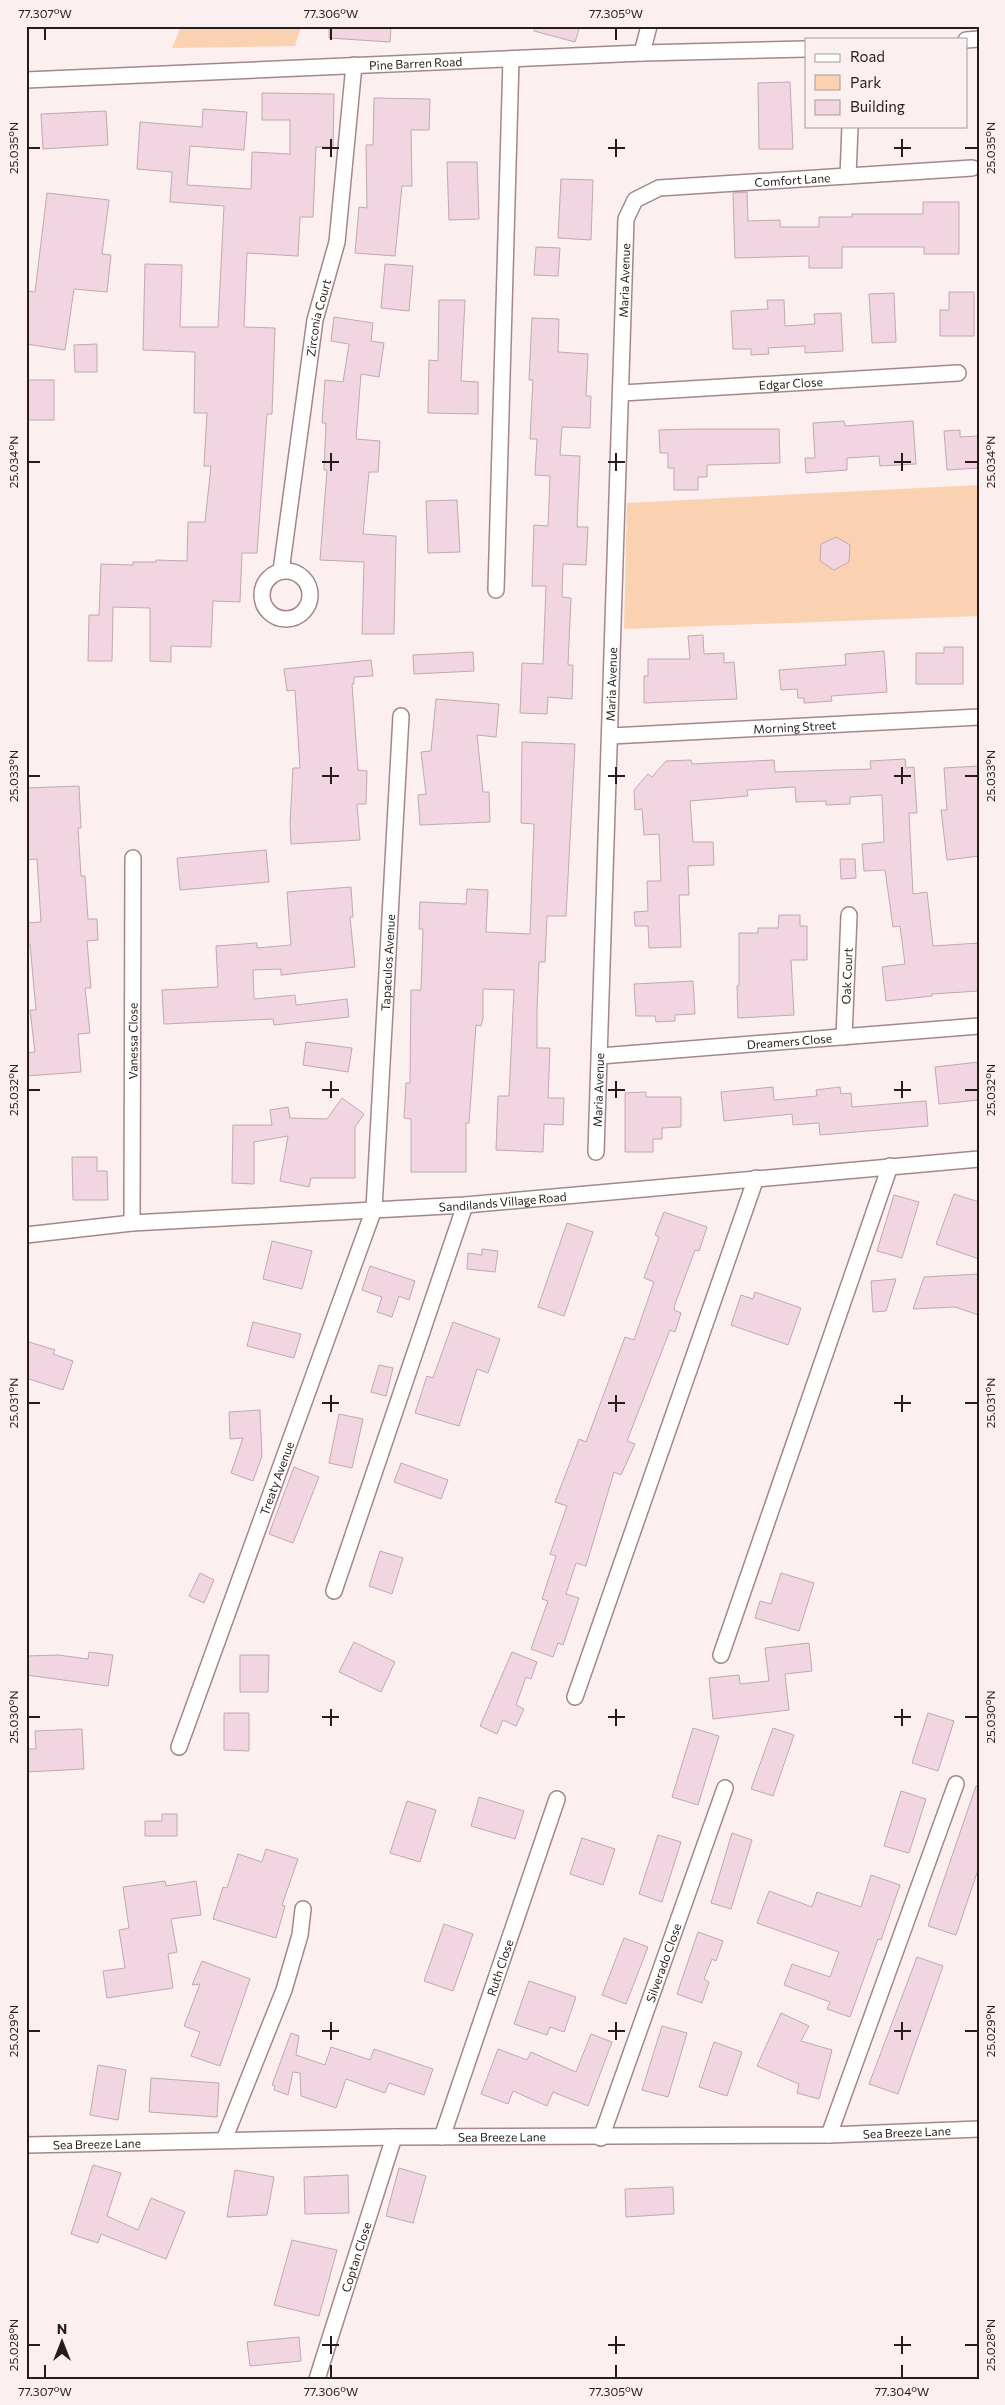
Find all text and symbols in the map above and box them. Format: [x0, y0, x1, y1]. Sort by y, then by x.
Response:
text: 77.307°W [18, 6, 72, 20]
text: 77.306°W [304, 6, 358, 20]
text: 77.305°W [589, 6, 643, 20]
legend [805, 38, 968, 128]
text: Road [850, 47, 885, 65]
street label: Pine Barren Road [369, 54, 463, 72]
text: Park [850, 73, 881, 91]
text: Building [850, 97, 905, 115]
text: 25.035°N [6, 122, 20, 174]
text: 25.035°N [983, 122, 997, 174]
street label: Comfort Lane [754, 170, 831, 189]
street label: Maria Avenue [616, 243, 632, 318]
street label: Zirconia Court [303, 277, 333, 358]
street label: Edgar Close [758, 374, 823, 392]
text: 25.034°N [6, 436, 20, 488]
text: 25.034°N [983, 436, 997, 488]
street label: Maria Avenue [603, 647, 619, 722]
street label: Morning Street [753, 717, 837, 736]
text: 25.033°N [6, 750, 20, 802]
text: 25.033°N [983, 750, 997, 802]
street label: Tapaculos Avenue [378, 914, 397, 1011]
street label: Oak Court [838, 947, 855, 1005]
street label: Vanessa Close [125, 1003, 140, 1079]
street label: Dreamers Close [746, 1031, 833, 1051]
street label: Maria Avenue [590, 1053, 606, 1127]
text: 25.032°N [6, 1064, 20, 1116]
text: 25.032°N [983, 1064, 997, 1116]
street label: Sandilands Village Road [438, 1189, 567, 1213]
text: 25.031°N [6, 1378, 20, 1428]
text: 25.031°N [983, 1378, 997, 1428]
street label: Treaty Avenue [257, 1439, 296, 1517]
text: 25.030°N [6, 1690, 20, 1744]
text: 25.030°N [983, 1690, 997, 1744]
street label: Silverado Close [643, 1921, 684, 2004]
street label: Ruth Close [484, 1937, 516, 1998]
text: 25.029°N [6, 2005, 20, 2057]
text: 25.029°N [983, 2005, 997, 2057]
street label: Sea Breeze Lane [863, 2123, 951, 2141]
street label: Sea Breeze Lane [458, 2129, 546, 2144]
street label: Sea Breeze Lane [53, 2136, 141, 2151]
street label: Coptan Close [338, 2220, 374, 2294]
north arrow [38, 2318, 88, 2368]
text: 25.028°N [6, 2319, 20, 2371]
text: 25.028°N [983, 2319, 997, 2371]
text: N [57, 2320, 67, 2337]
text: 77.307°W [18, 2384, 72, 2398]
text: 77.306°W [304, 2384, 358, 2398]
text: 77.305°W [589, 2384, 643, 2398]
text: 77.304°W [875, 2384, 929, 2398]

